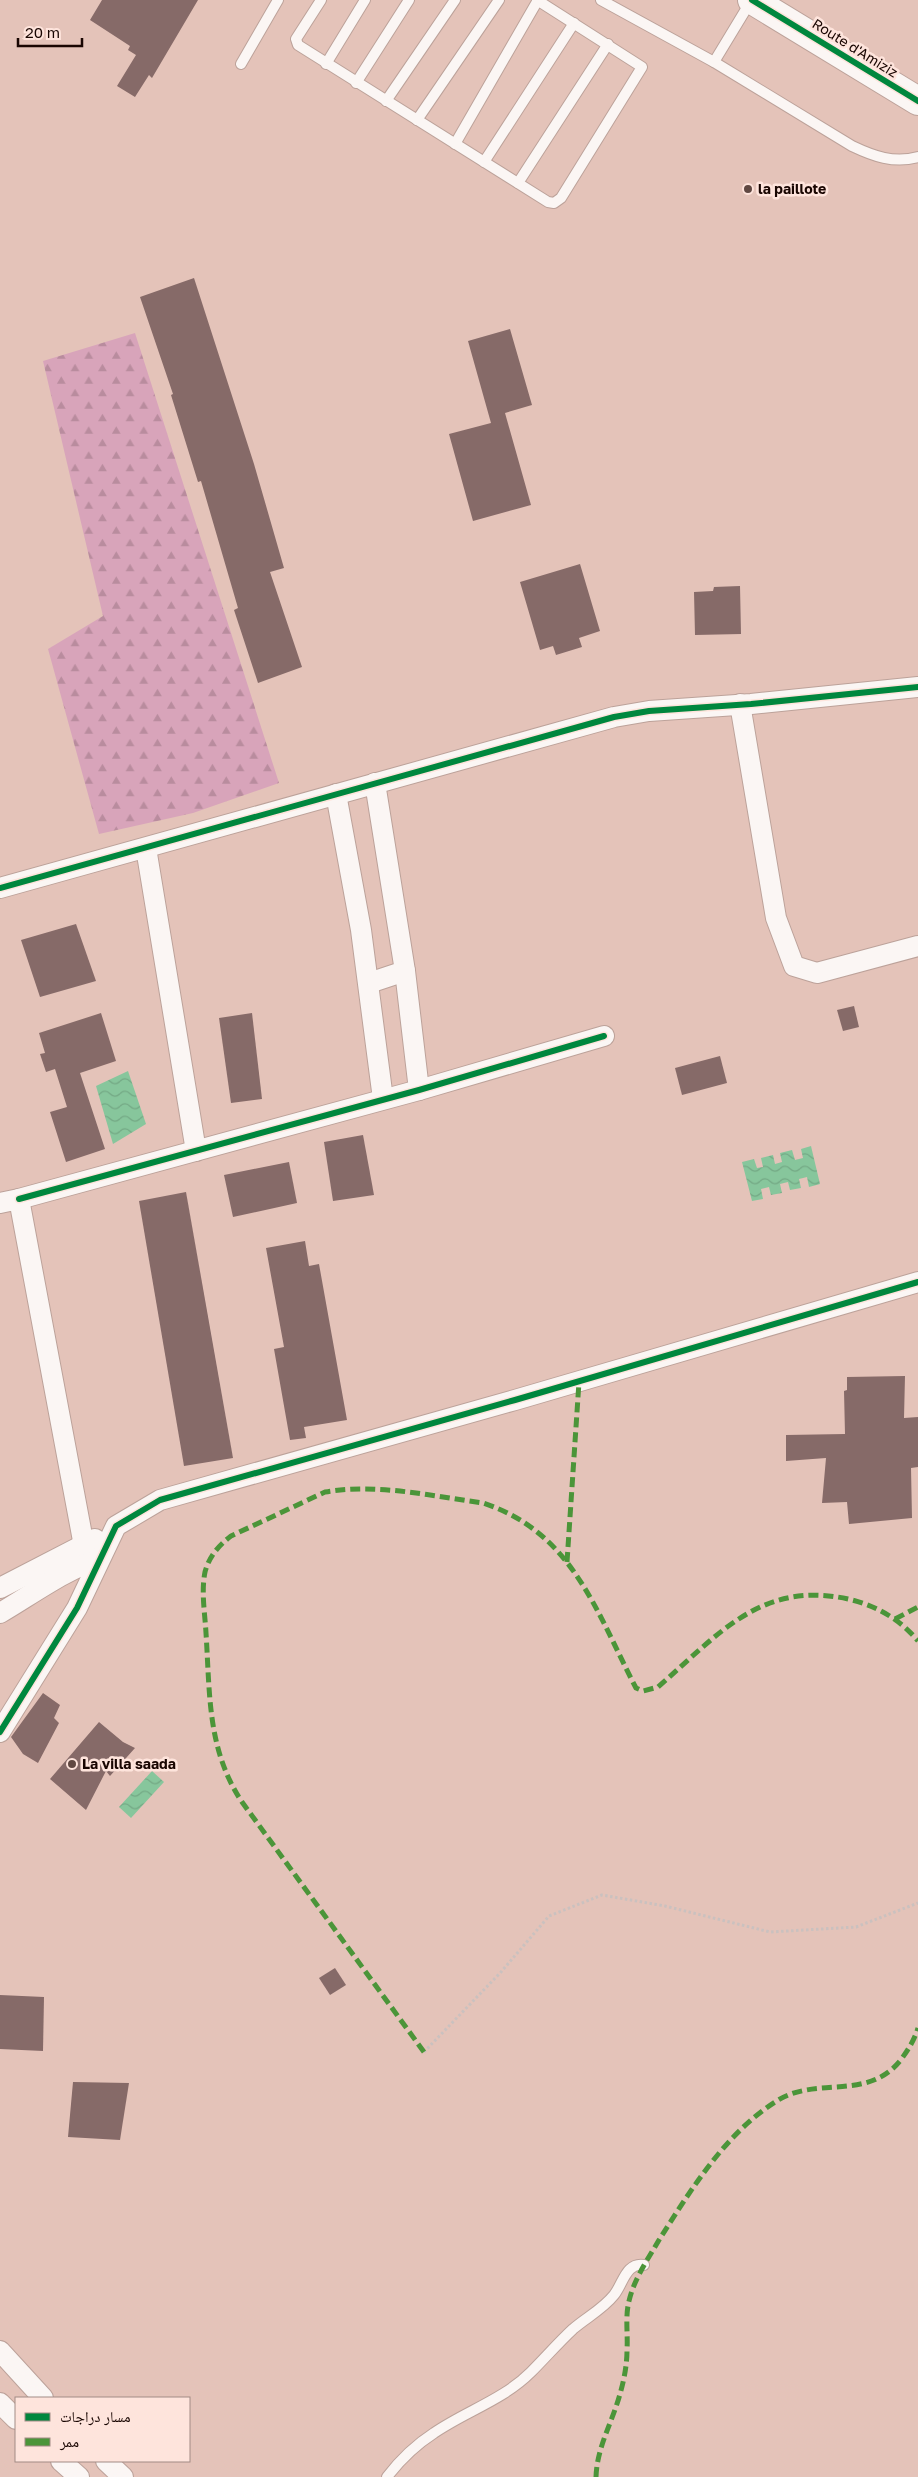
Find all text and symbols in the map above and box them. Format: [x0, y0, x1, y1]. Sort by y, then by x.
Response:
scale bar [18, 15, 81, 47]
street label: Route d'Amiziz [809, 15, 901, 81]
text: 20 m [25, 23, 60, 41]
place label: la paillote [758, 180, 826, 197]
marker: la paillote [742, 183, 754, 195]
place label: La villa saada [82, 1755, 176, 1772]
marker: La villa saada [66, 1758, 78, 1770]
legend [15, 2397, 190, 2462]
text: مسار دراجات [60, 2407, 131, 2426]
text: ممر [59, 2432, 79, 2451]

